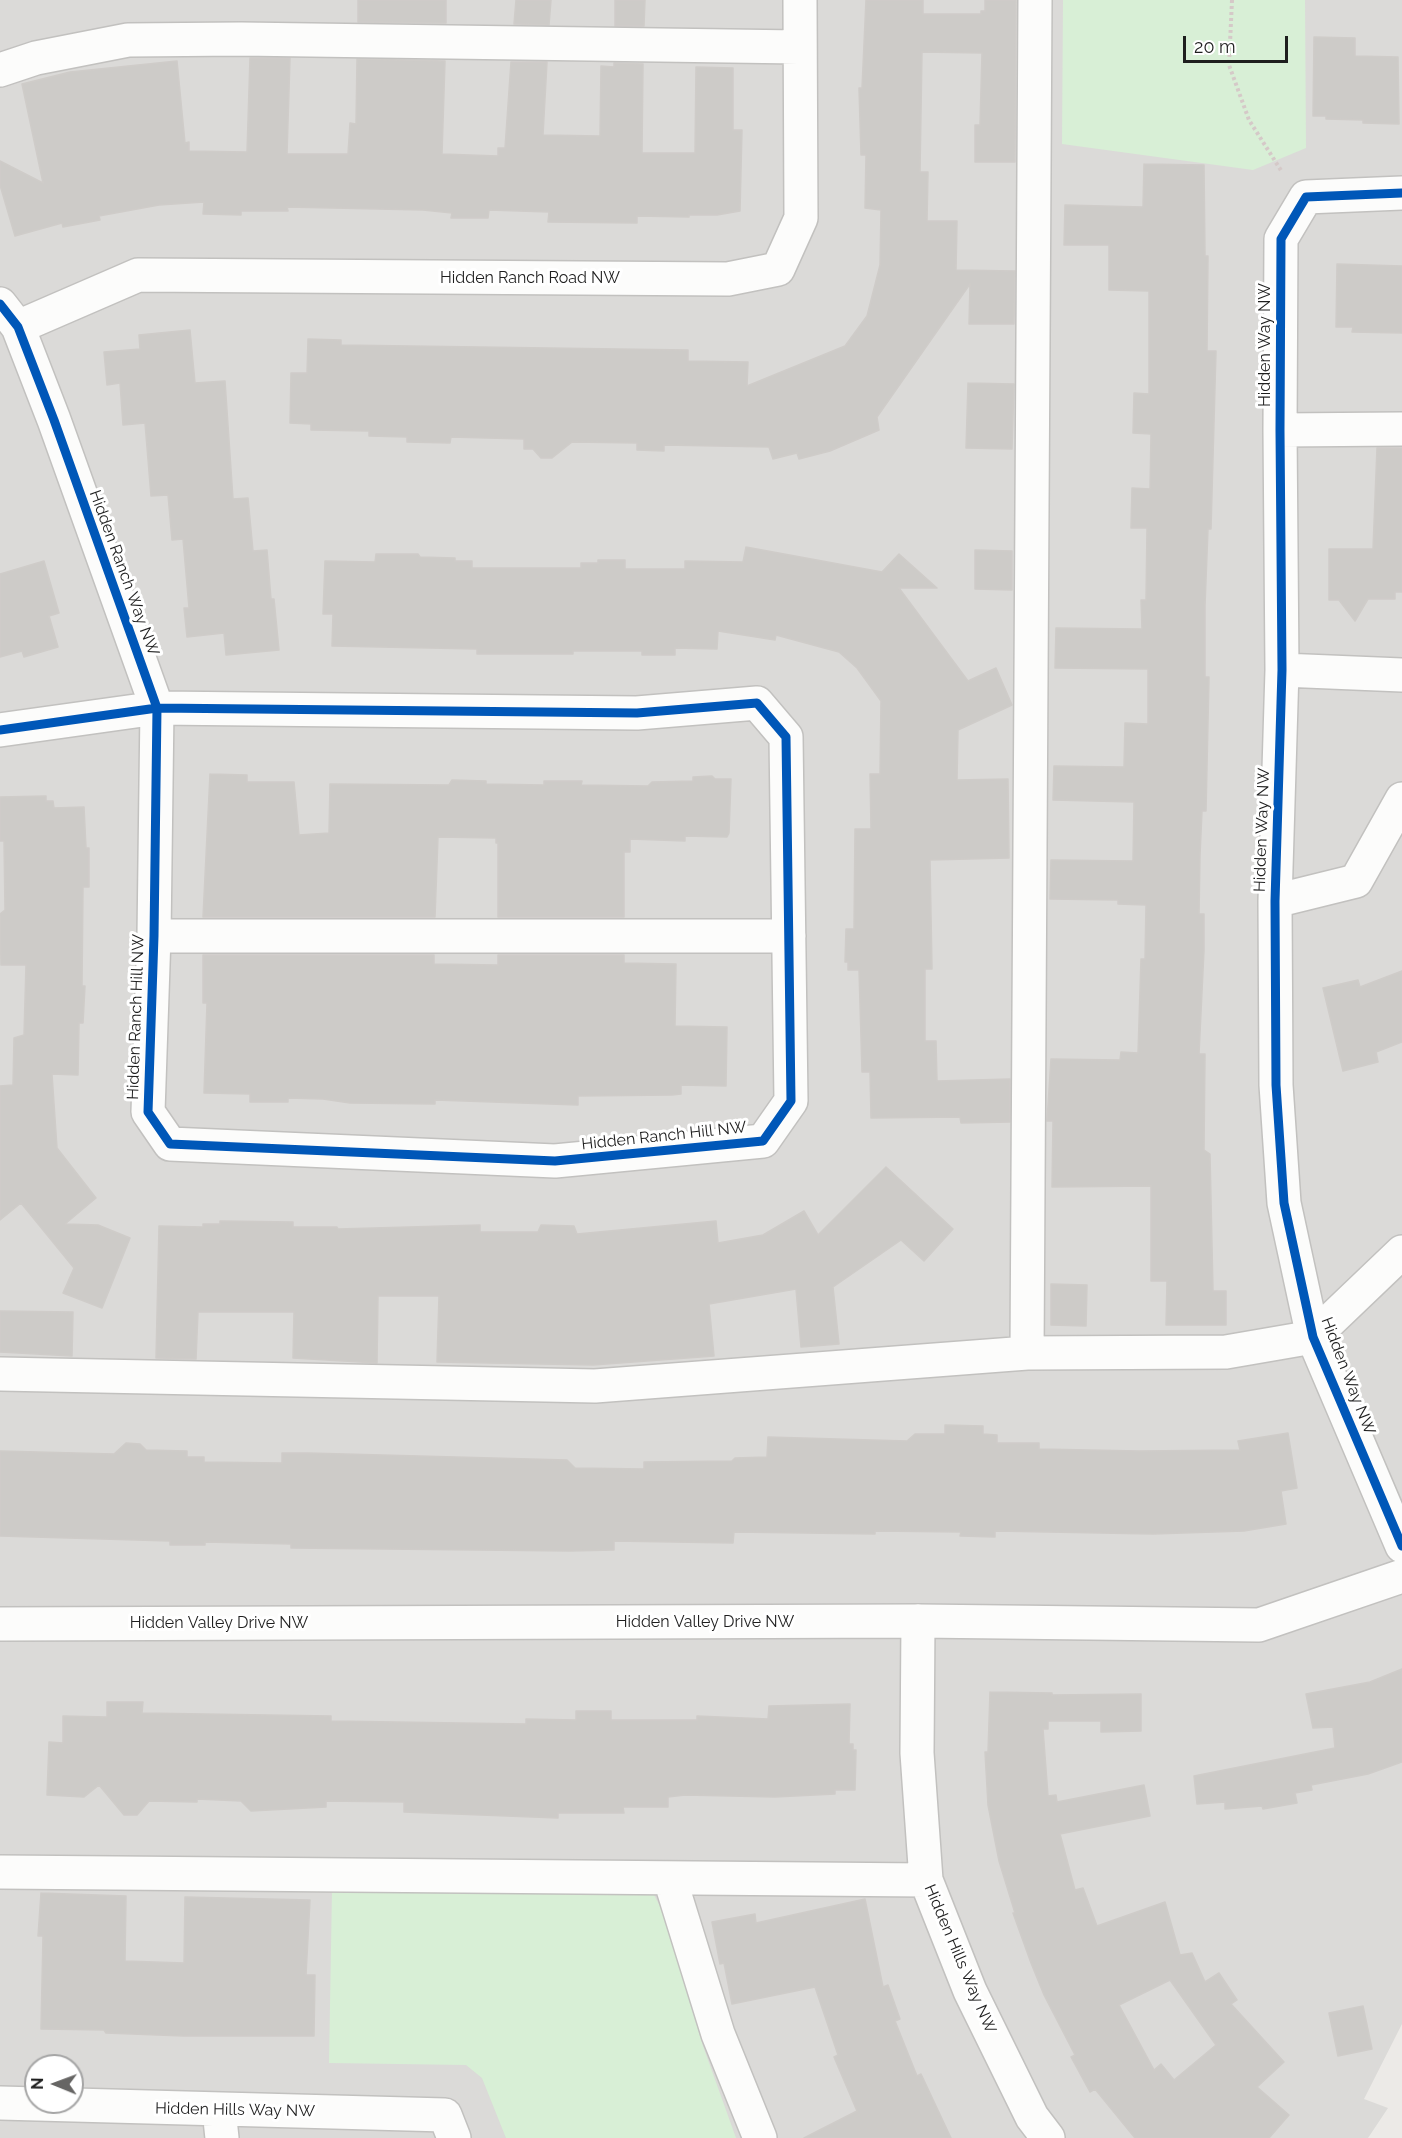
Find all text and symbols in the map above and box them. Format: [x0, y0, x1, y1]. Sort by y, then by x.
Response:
scale bar [1186, 24, 1291, 62]
text: 20 m [1194, 36, 1236, 57]
street label: Hidden Ranch Road NW [440, 268, 620, 288]
street label: Hidden Way NW [1255, 283, 1275, 407]
street label: Hidden Ranch Way NW [85, 488, 163, 658]
street label: Hidden Way NW [1250, 768, 1274, 892]
street label: Hidden Ranch Hill NW [124, 934, 148, 1100]
street label: Hidden Ranch Hill NW [581, 1118, 747, 1154]
street label: Hidden Way NW [1317, 1315, 1379, 1437]
street label: Hidden Valley Drive NW [616, 1612, 794, 1632]
street label: Hidden Valley Drive NW [130, 1613, 308, 1633]
street label: Hidden Hills Way NW [920, 1882, 1000, 2036]
north arrow [24, 2054, 84, 2114]
text: N [28, 2077, 47, 2090]
street label: Hidden Hills Way NW [155, 2099, 315, 2121]

